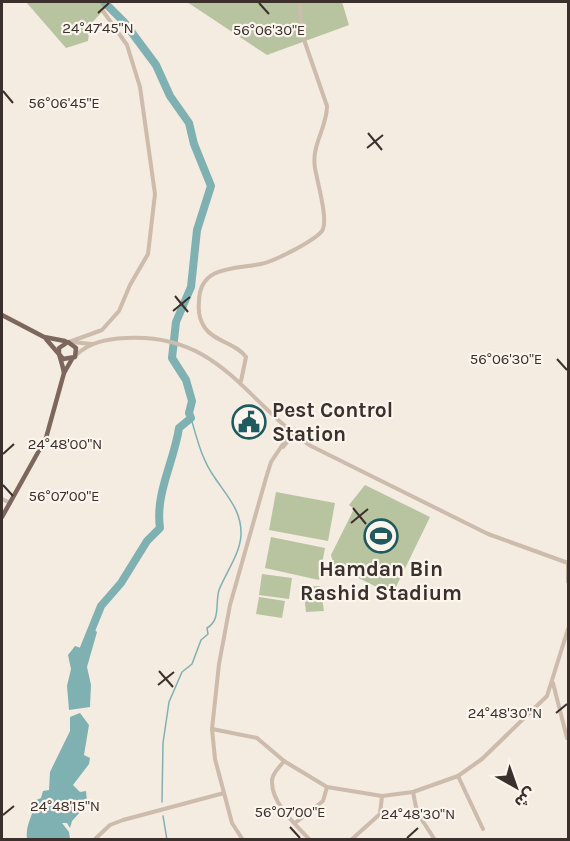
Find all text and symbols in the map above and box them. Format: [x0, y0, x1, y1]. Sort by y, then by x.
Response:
text: 24°47'45"N [62, 19, 134, 37]
text: 56°06'30"E [233, 21, 305, 39]
text: 56°06'45"E [28, 94, 100, 112]
text: 56°06'30"E [470, 350, 542, 368]
place label: Pest Control Station [272, 398, 393, 446]
public building icon: Pest Control Station [231, 404, 267, 440]
text: 24°48'00"N [28, 435, 102, 453]
text: 56°07'00"E [29, 487, 99, 505]
sports icon: Hamdan Bin Rashid Stadium [363, 518, 399, 554]
place label: Hamdan Bin Rashid Stadium [300, 557, 462, 605]
text: 24°48'30"N [468, 704, 542, 722]
north arrow [486, 757, 546, 817]
text: ش [511, 784, 540, 812]
text: 24°48'15"N [30, 797, 100, 815]
text: 56°07'00"E [255, 803, 325, 821]
text: 24°48'30"N [381, 805, 455, 823]

